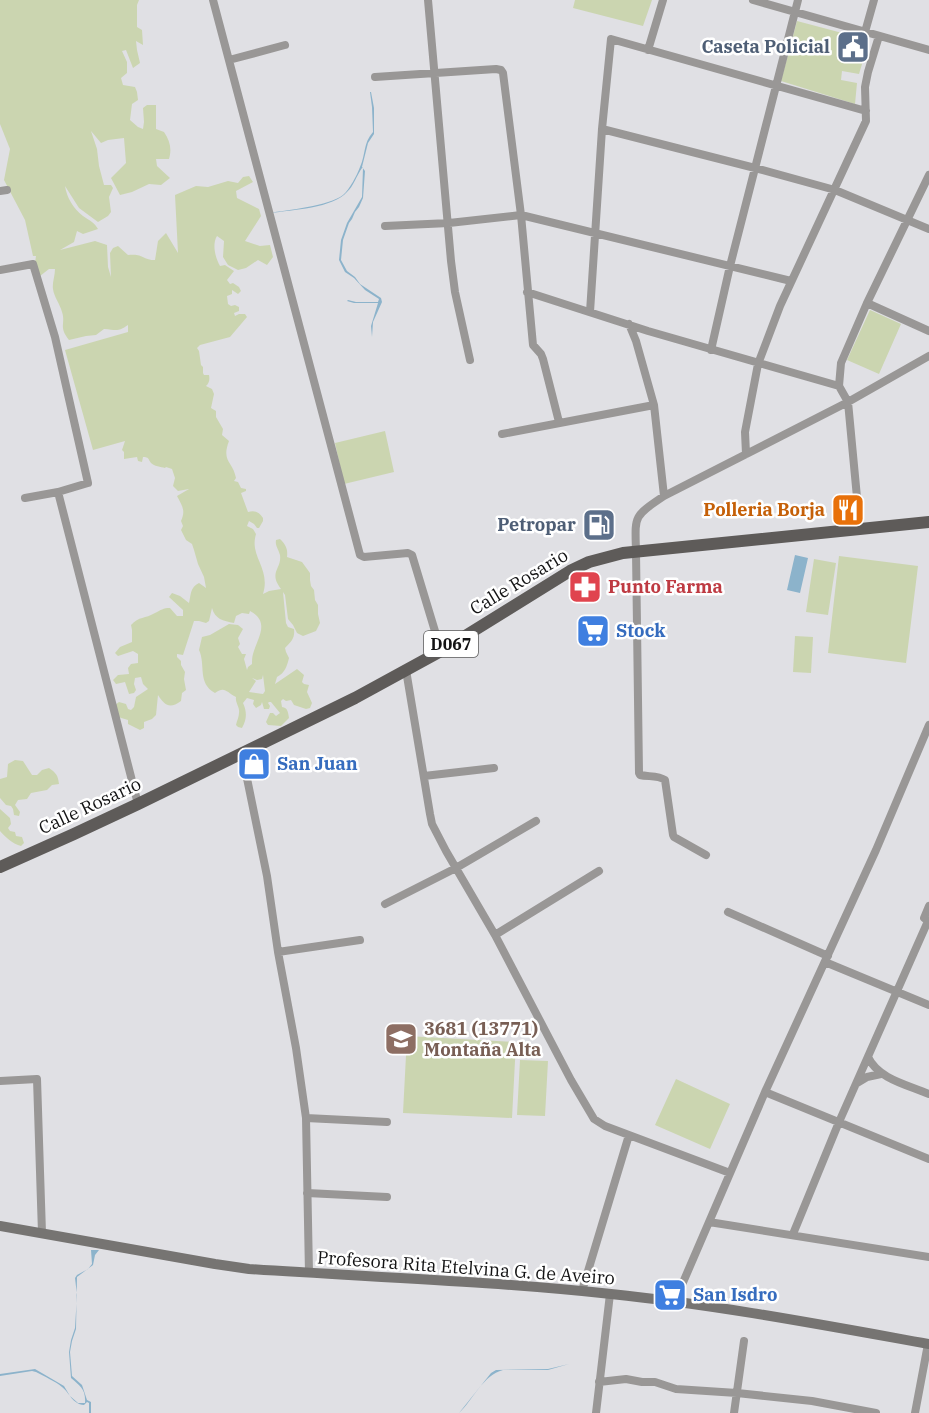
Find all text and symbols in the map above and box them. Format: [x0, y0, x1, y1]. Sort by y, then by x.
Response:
public building icon: Caseta Policial [835, 29, 871, 65]
place label: Caseta Policial [701, 35, 830, 58]
restaurant icon: Polleria Borja [830, 492, 866, 528]
place label: Polleria Borja [703, 498, 825, 521]
fuel station icon: Petropar [581, 507, 617, 543]
place label: Petropar [497, 513, 576, 536]
street label: Calle Rosario [466, 543, 572, 620]
pharmacy icon: Punto Farma [567, 569, 603, 605]
place label: Punto Farma [608, 575, 723, 598]
supermarket icon: Stock [575, 613, 611, 649]
place label: Stock [616, 619, 666, 642]
road number: D067 [424, 631, 478, 657]
shop icon: San Juan [236, 746, 272, 782]
place label: San Juan [277, 752, 358, 775]
street label: Calle Rosario [35, 772, 145, 839]
place label: 3681 (13771) Montaña Alta [424, 1017, 541, 1061]
school or university icon: 3681 (13771) Montaña Alta [383, 1021, 419, 1057]
street label: Profesora Rita Etelvina G. de Aveiro [316, 1246, 616, 1289]
supermarket icon: San Isdro [652, 1277, 688, 1313]
place label: San Isdro [693, 1283, 777, 1306]

